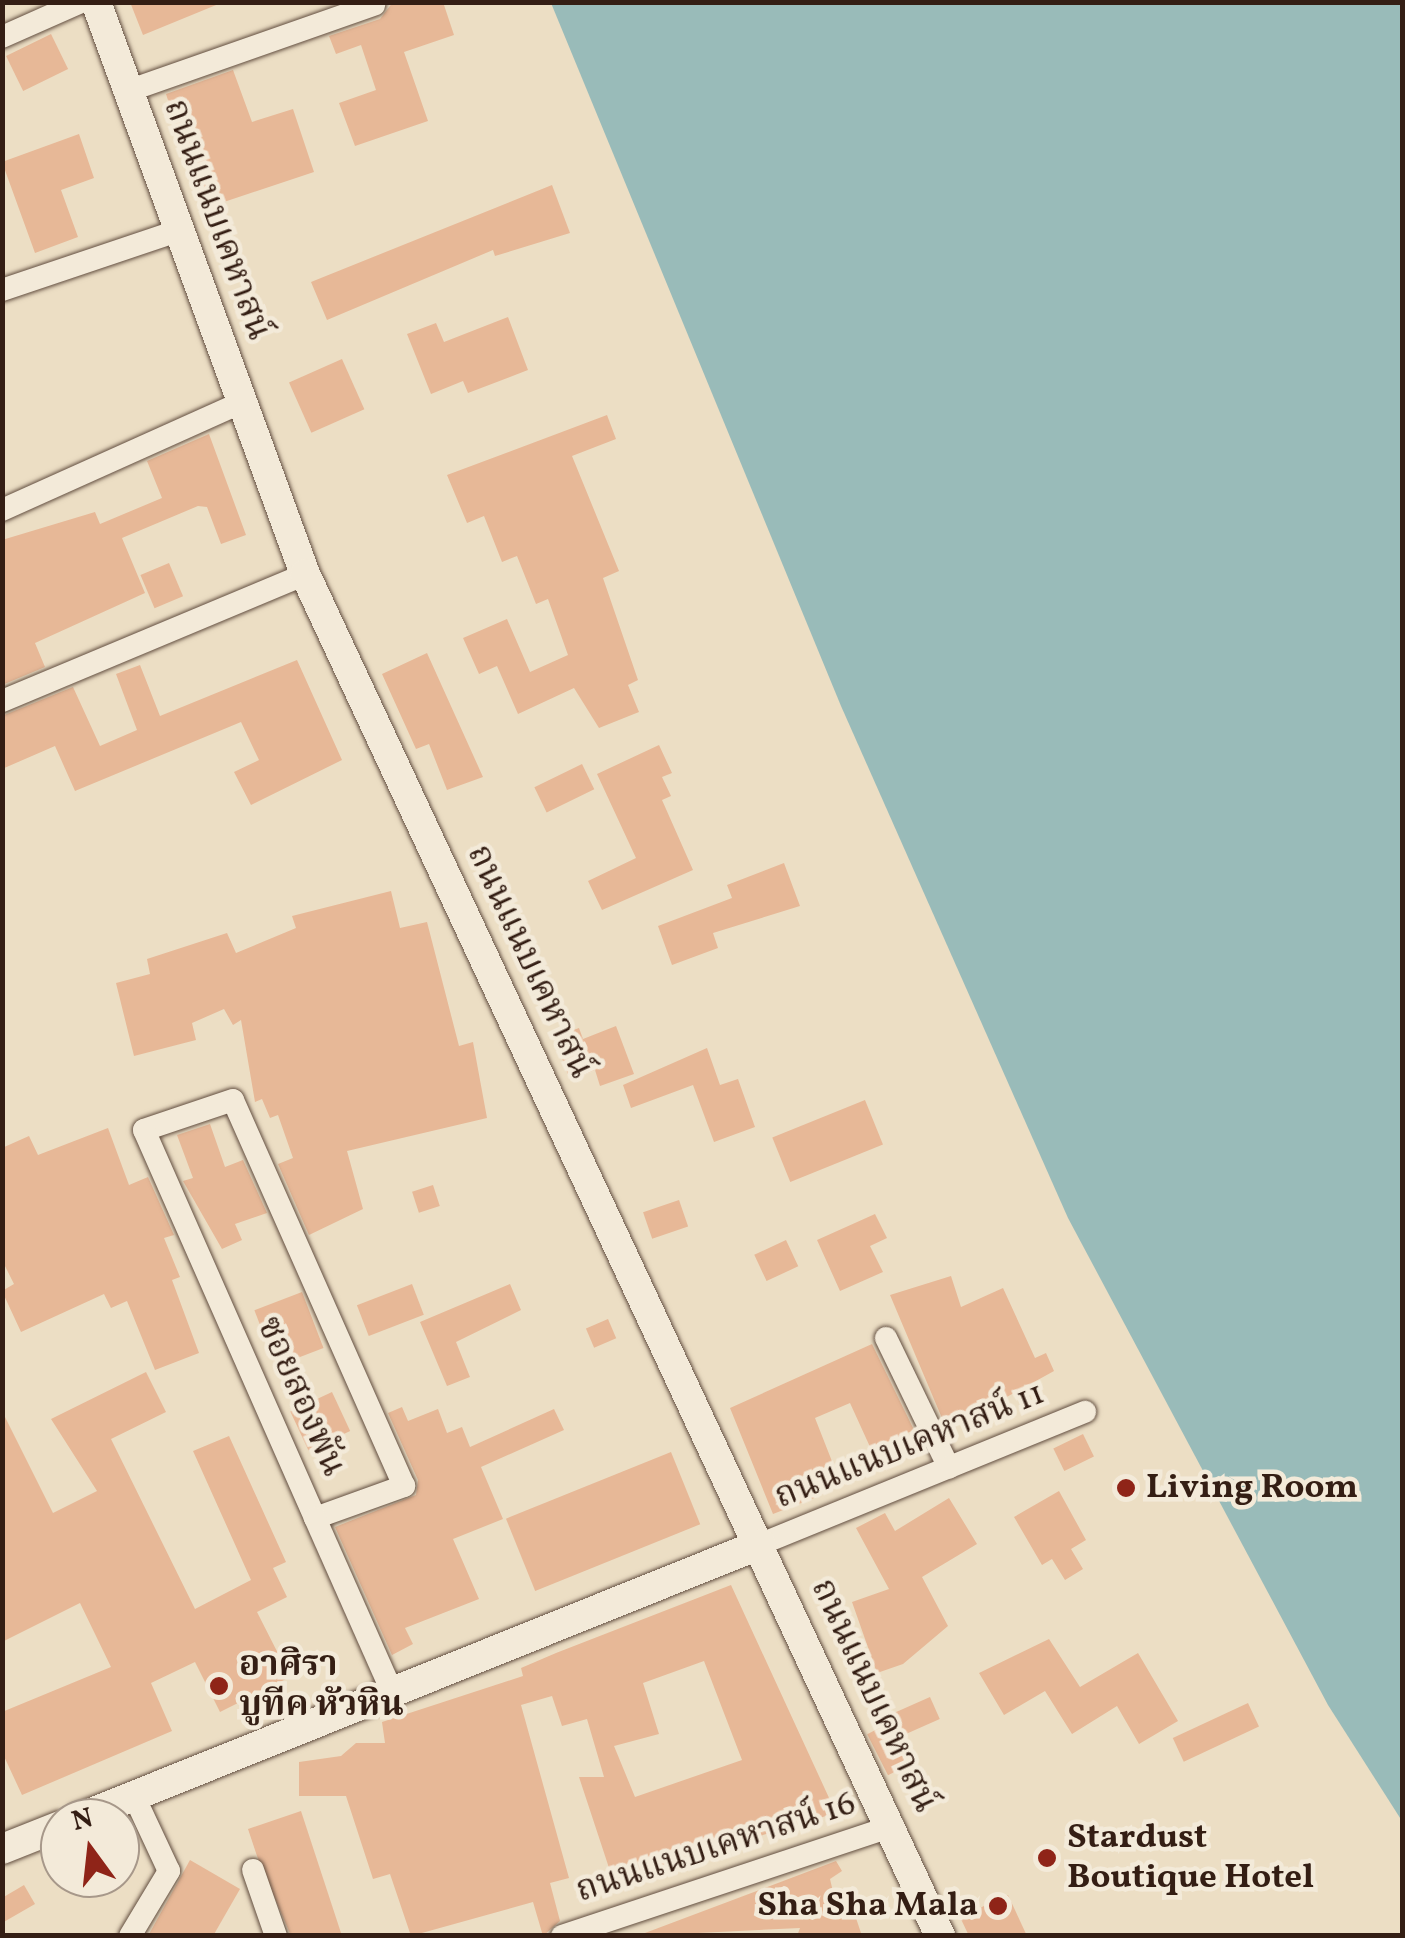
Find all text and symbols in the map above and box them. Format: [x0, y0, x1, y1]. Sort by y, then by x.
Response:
street label: ถนนแนบเคหาสน์ [153, 94, 279, 346]
street label: ถนนแนบเคหาสน์ [456, 838, 602, 1086]
street label: ซอยสองพัน [246, 1311, 354, 1483]
street label: ถนนแนบเคหาสน์ 11 [769, 1373, 1051, 1519]
place label: Living Room [1146, 1467, 1358, 1509]
marker: Living Room [1115, 1477, 1137, 1499]
street label: ถนนแนบเคหาสน์ [800, 1572, 946, 1820]
place label: อาศิรา บูทีค หัวหิน [239, 1645, 404, 1727]
marker: อาศิรา บูทีค หัวหิน [208, 1675, 230, 1697]
street label: ถนนแนบเคหาสน์ 16 [571, 1783, 861, 1913]
north arrow [40, 1798, 140, 1898]
text: N [68, 1799, 97, 1842]
place label: Stardust Boutique Hotel [1067, 1817, 1314, 1899]
marker: Stardust Boutique Hotel [1036, 1847, 1058, 1869]
place label: Sha Sha Mala [757, 1885, 978, 1927]
marker: Sha Sha Mala [987, 1895, 1009, 1917]

